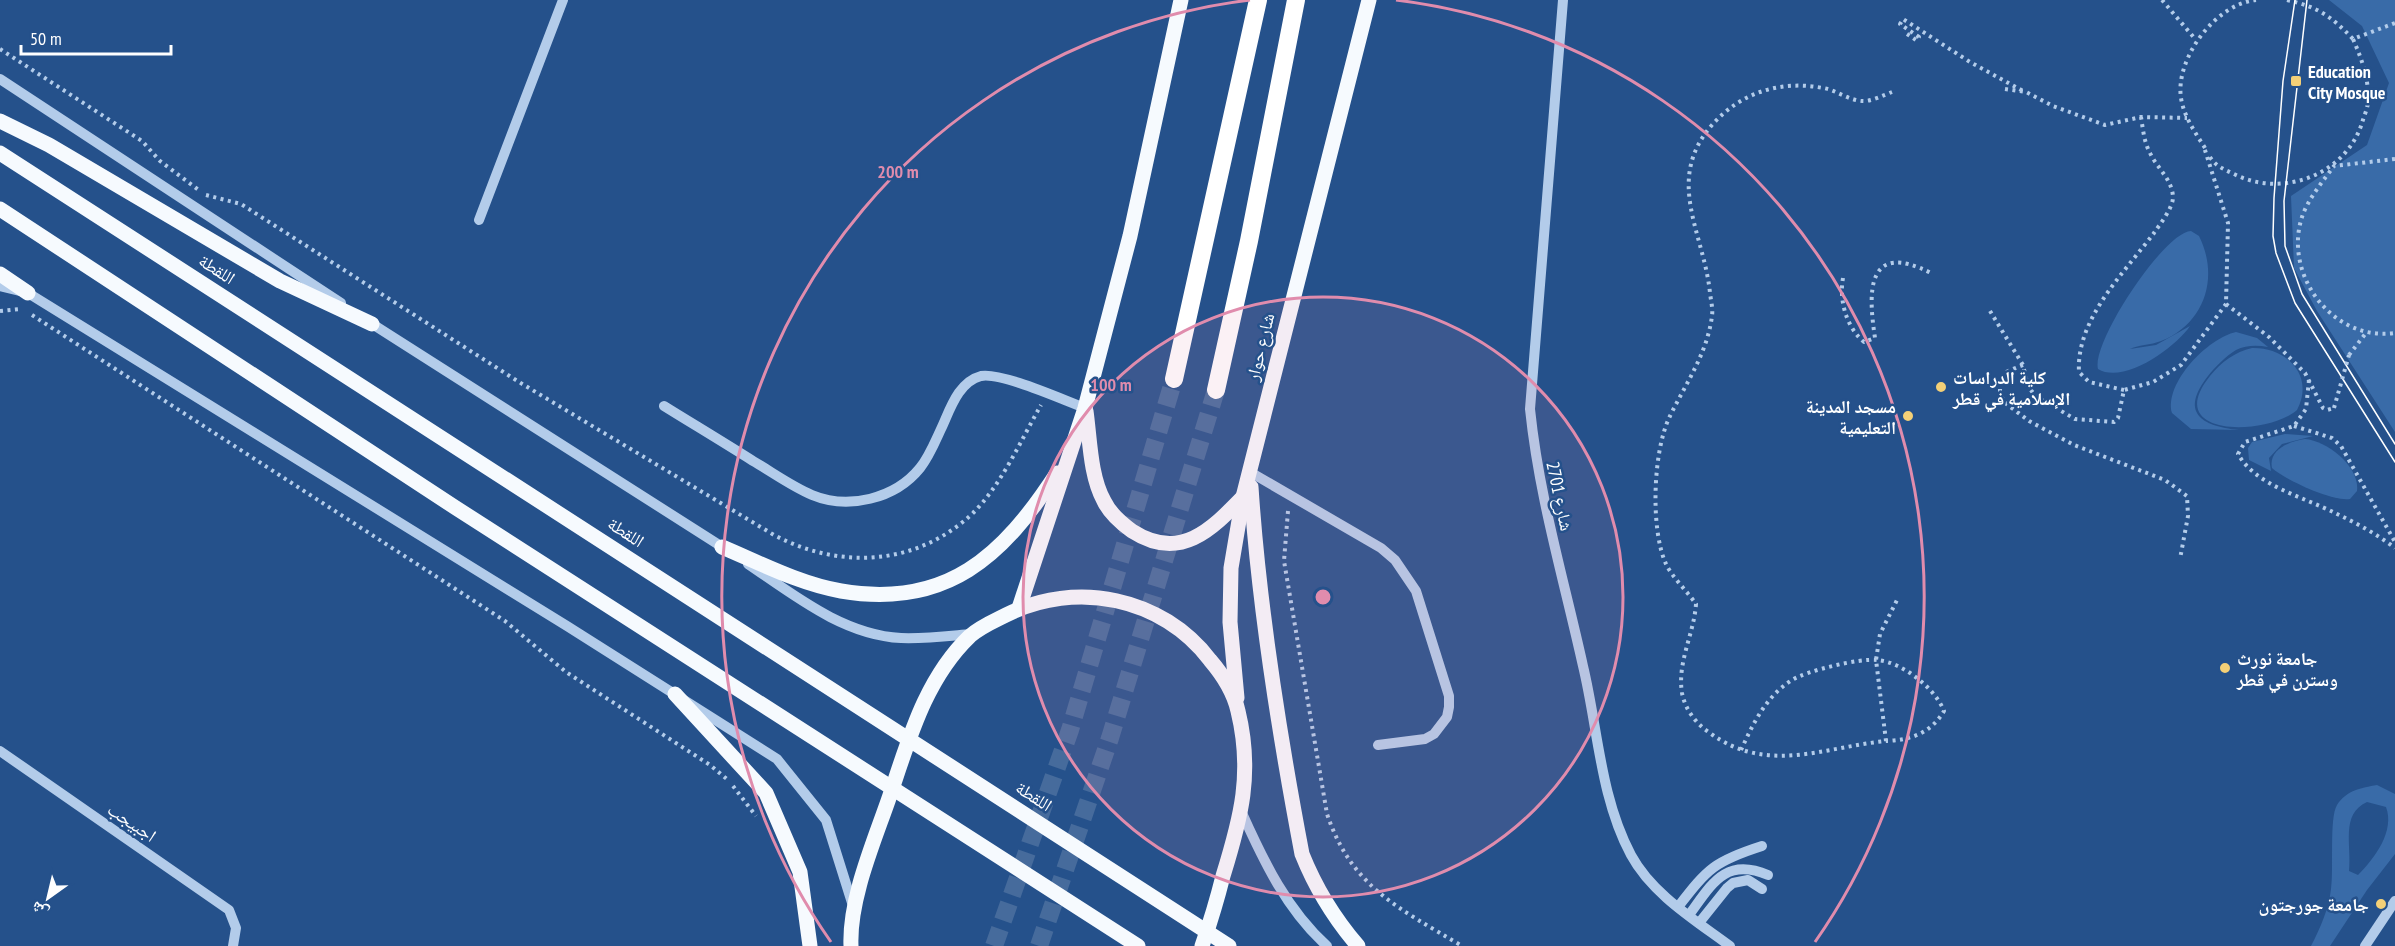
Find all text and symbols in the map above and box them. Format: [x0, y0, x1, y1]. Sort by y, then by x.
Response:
scale bar [21, 18, 171, 56]
text: 50 m [30, 27, 62, 50]
place label: Education City Mosque [2308, 60, 2386, 104]
marker: Education City Mosque [2289, 74, 2303, 88]
text: 200 m [877, 160, 919, 183]
street label: اللقطة [194, 249, 240, 289]
street label: شارع حوار [1240, 311, 1280, 384]
place label: كلية الدراسات الإسلامية في قطر [1952, 366, 2070, 413]
text: 100 m [1090, 373, 1132, 396]
marker: كلية الدراسات الإسلامية في قطر [1934, 380, 1948, 394]
place label: مسجد المدينة التعليمية [1806, 395, 1896, 439]
marker: مسجد المدينة التعليمية [1901, 409, 1915, 423]
street label: شارع 2701 [1541, 459, 1579, 533]
street label: اللقطة [603, 512, 649, 552]
centre of rings [1313, 587, 1333, 607]
place label: جامعة نورث وسترن في قطر [2236, 647, 2338, 694]
marker: جامعة نورث وسترن في قطر [2218, 661, 2232, 675]
street label: اللقطة [1011, 776, 1057, 816]
street label: اجبيجب [103, 797, 161, 847]
north arrow [18, 868, 78, 928]
place label: جامعة جورجتون [2258, 893, 2369, 916]
text: ش [27, 897, 52, 923]
marker: جامعة جورجتون [2374, 897, 2388, 911]

